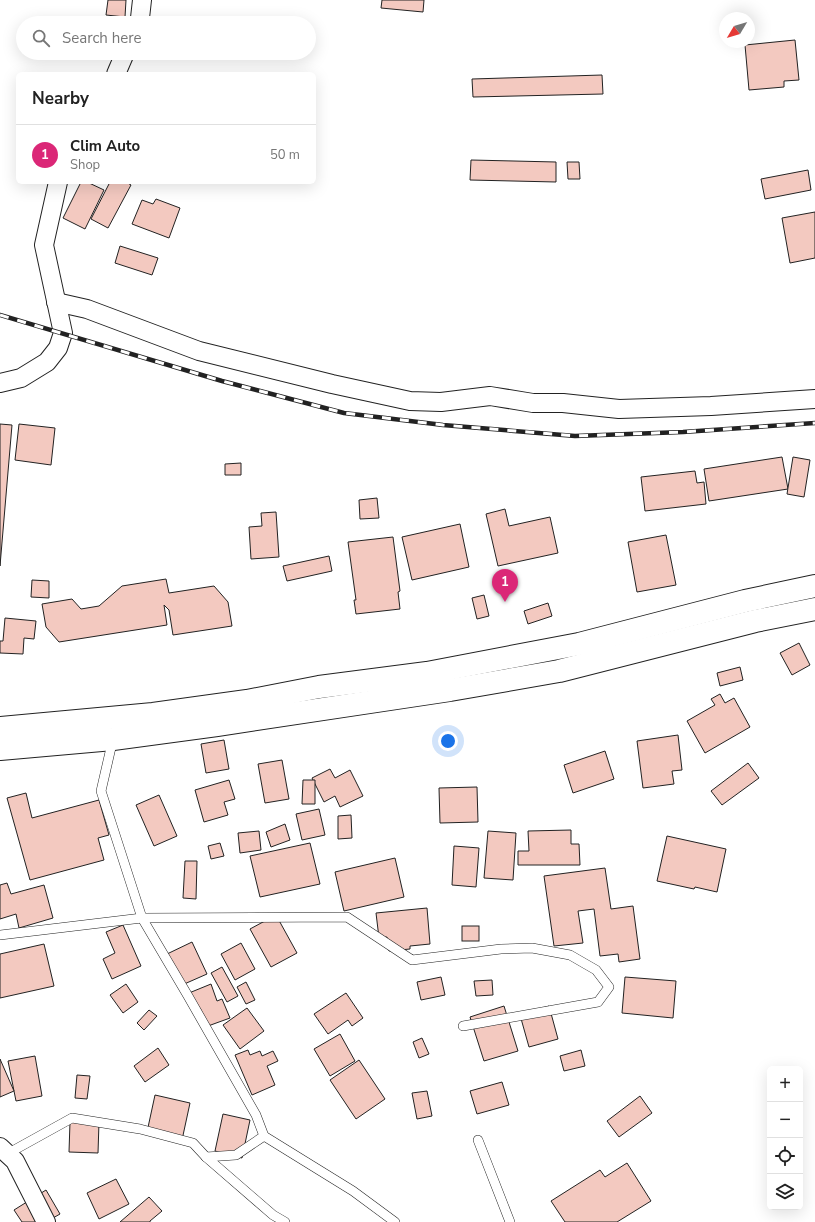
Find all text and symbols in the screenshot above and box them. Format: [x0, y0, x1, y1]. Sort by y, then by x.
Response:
north arrow [719, 12, 755, 48]
search box [16, 16, 316, 60]
icon: search [30, 27, 52, 49]
text: Search here [62, 28, 142, 48]
text: Nearby [32, 87, 89, 110]
text: Clim Auto [70, 136, 140, 156]
text: 1 [41, 146, 49, 164]
text: 50 m [270, 146, 300, 164]
text: Shop [70, 156, 100, 174]
pin: 1 [492, 569, 518, 602]
your location [438, 731, 458, 751]
map controls [767, 1066, 803, 1210]
button: + [767, 1066, 803, 1102]
button: − [767, 1102, 803, 1138]
button: locate [767, 1138, 803, 1174]
button: layers [767, 1174, 803, 1210]

